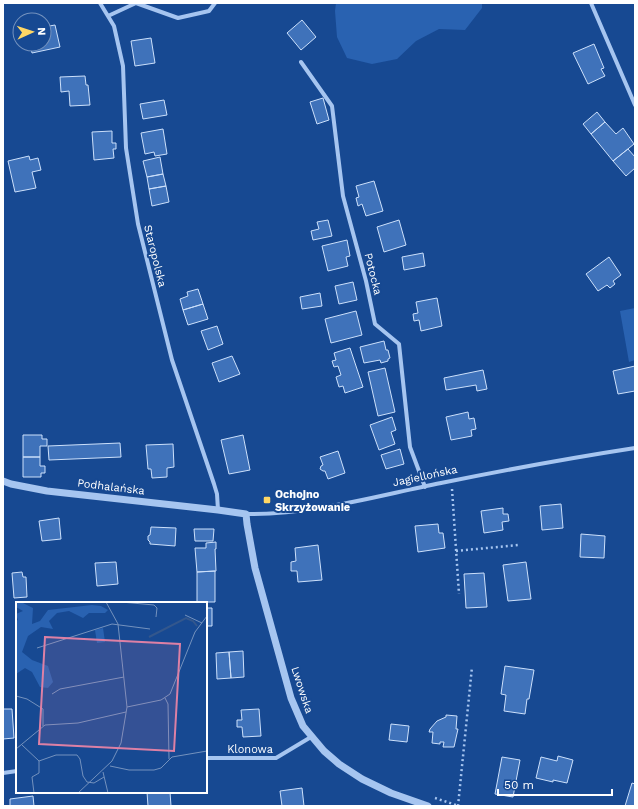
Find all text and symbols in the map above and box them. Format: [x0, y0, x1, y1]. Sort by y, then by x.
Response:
north arrow [12, 12, 52, 52]
text: N [35, 27, 48, 36]
street label: Staropolska [141, 223, 169, 289]
street label: Potocka [362, 252, 384, 296]
street label: Jagiellońska [392, 463, 458, 489]
street label: Podhalańska [77, 476, 145, 498]
place label: Ochojno Skrzyżowanie [275, 488, 350, 514]
marker: Ochojno Skrzyżowanie [262, 495, 272, 505]
inset map [16, 602, 207, 793]
street label: Lwowska [288, 665, 316, 715]
street label: Klonowa [227, 743, 273, 756]
scale bar [498, 771, 612, 797]
text: 50 m [504, 778, 534, 792]

